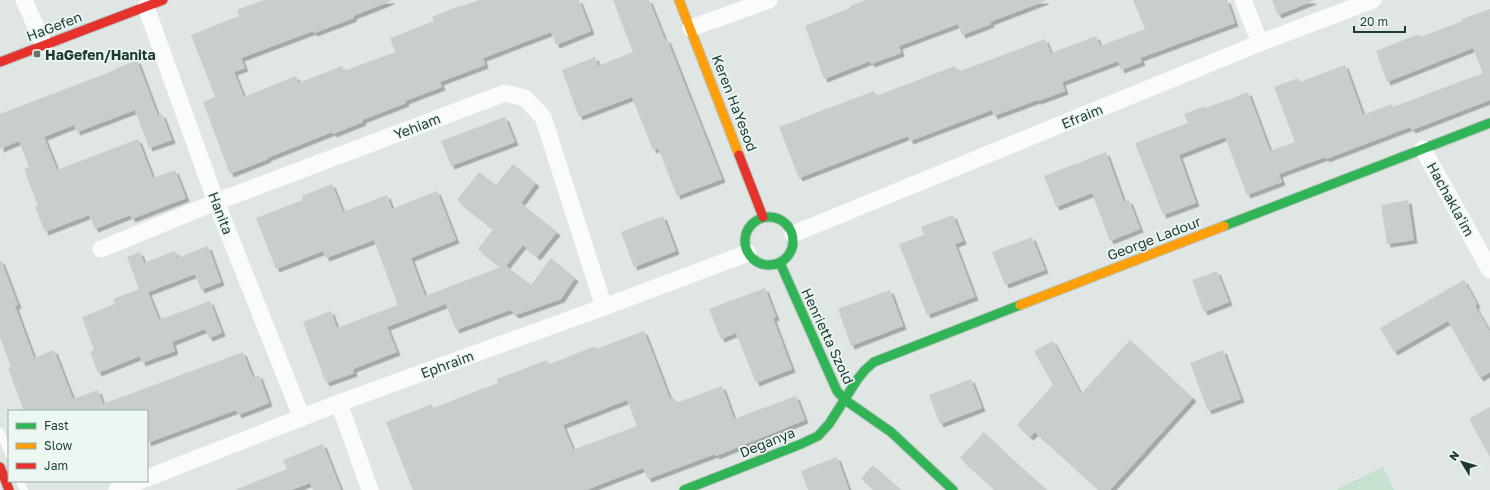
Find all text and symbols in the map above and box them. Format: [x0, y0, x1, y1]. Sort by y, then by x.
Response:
street label: HaGefen [24, 8, 84, 44]
scale bar [1354, 8, 1405, 34]
text: 20 m [1360, 14, 1388, 29]
place label: HaGefen/Hanita [45, 46, 156, 63]
marker: HaGefen/Hanita [32, 49, 42, 59]
street label: Keren HaYesod [709, 52, 761, 154]
street label: Efraim [1059, 100, 1105, 132]
street label: Yehiam [391, 109, 443, 143]
street label: Hachakla'im [1424, 159, 1478, 239]
street label: Hanita [205, 189, 237, 237]
street label: George Ladour [1105, 212, 1204, 264]
street label: Henrietta Szold [798, 285, 858, 387]
street label: Ephraim [418, 347, 476, 381]
legend [8, 410, 148, 482]
text: Fast [44, 418, 69, 433]
street label: Deganya [737, 423, 797, 461]
text: Slow [44, 438, 72, 453]
north arrow [1442, 442, 1482, 482]
text: N [1446, 448, 1461, 463]
text: Jam [44, 458, 68, 473]

